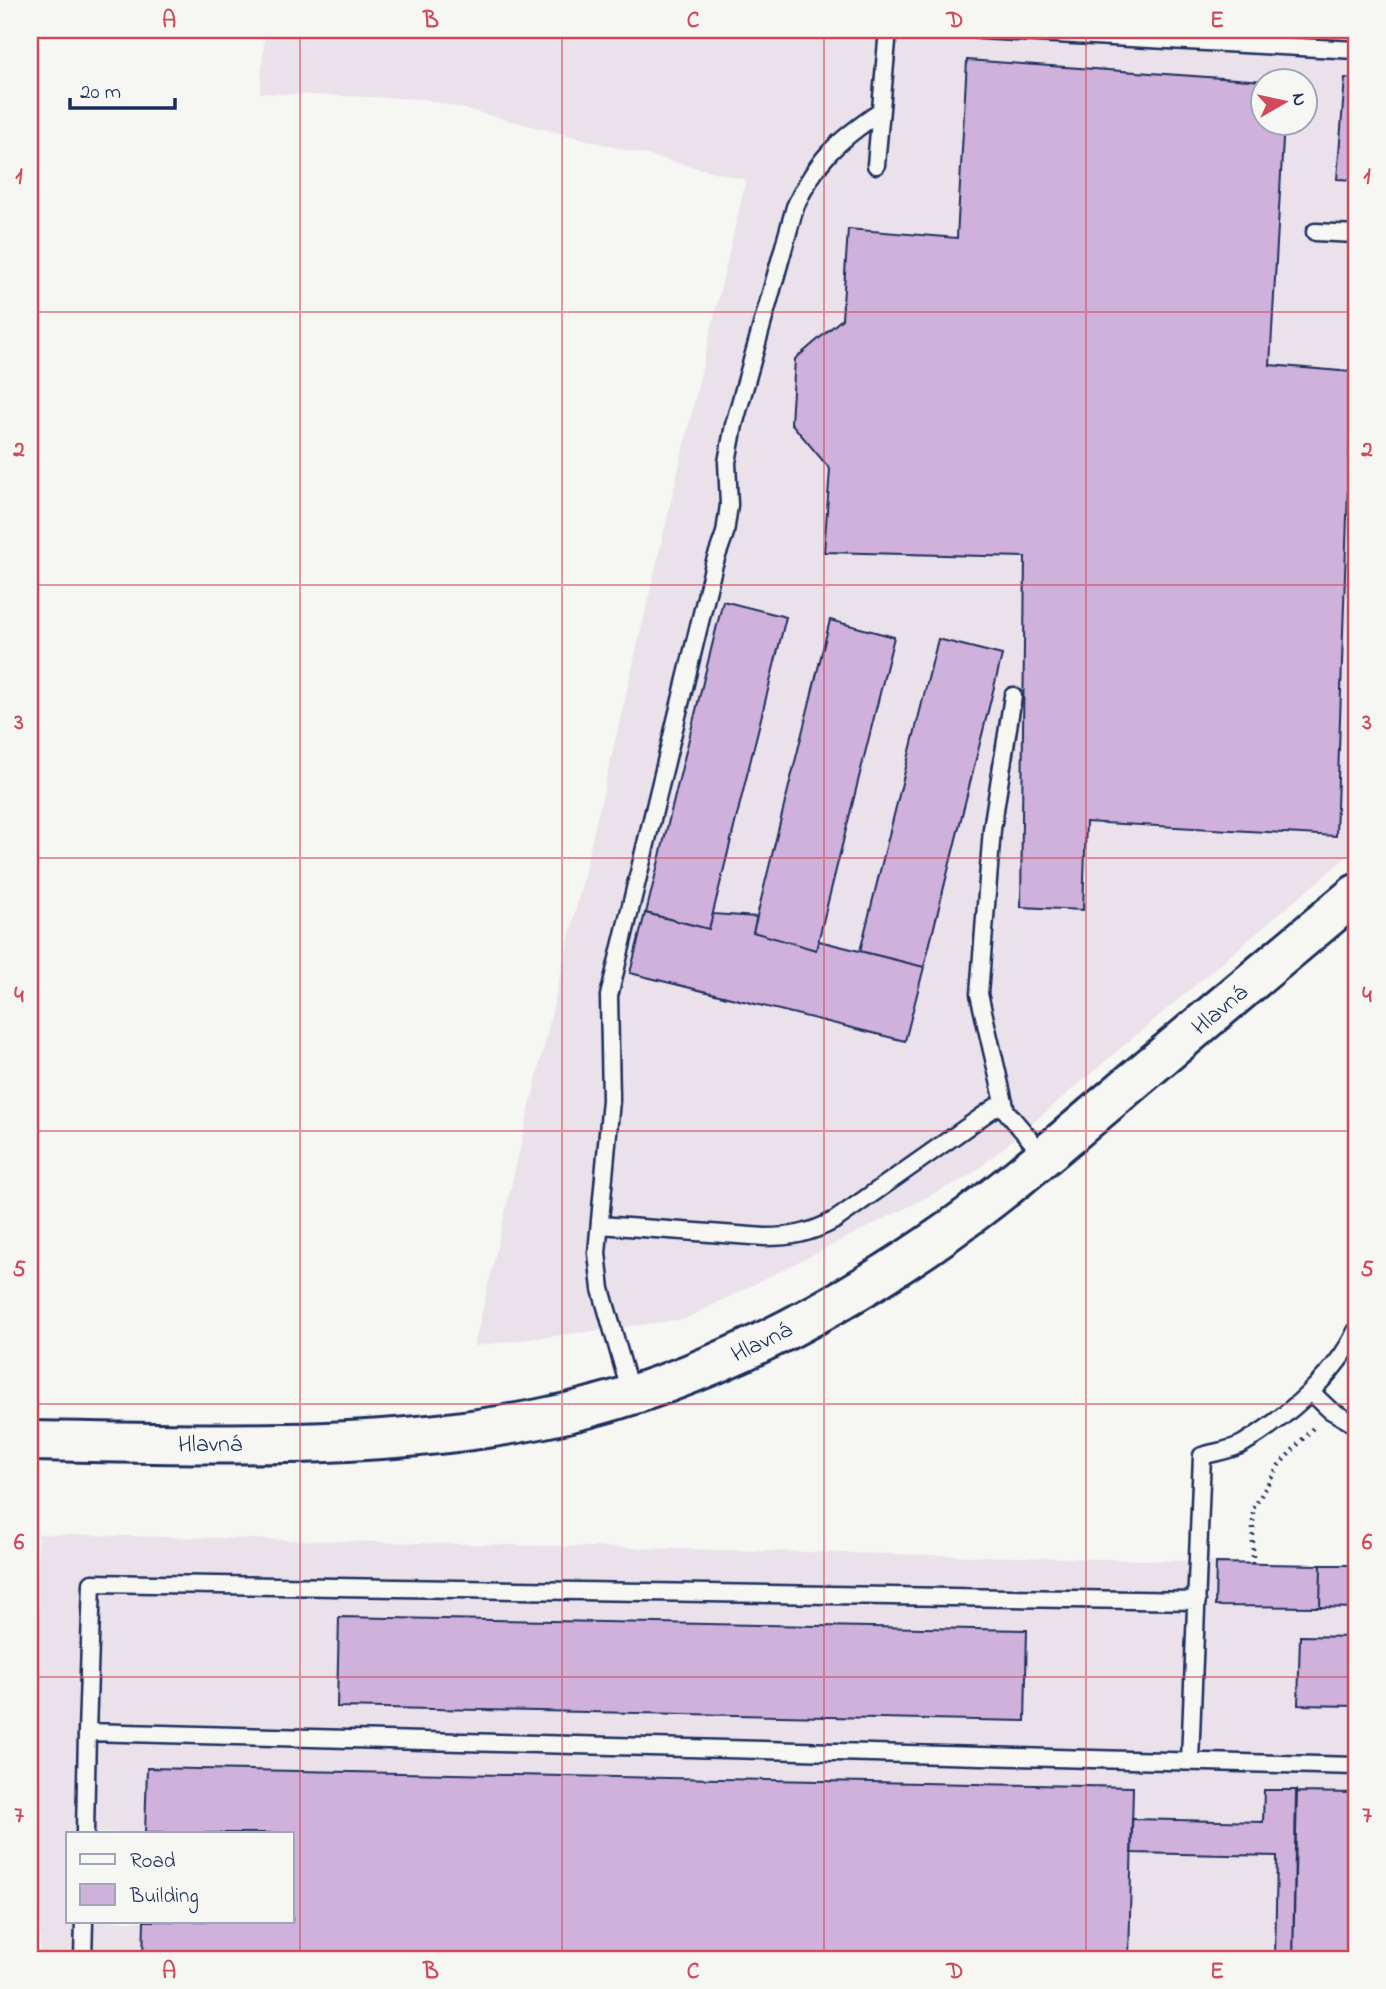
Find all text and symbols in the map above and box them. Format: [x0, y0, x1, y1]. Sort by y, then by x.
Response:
text: A [162, 5, 176, 38]
text: B [422, 5, 439, 38]
text: C [687, 5, 700, 38]
text: D [946, 5, 963, 38]
text: E [1210, 5, 1224, 38]
scale bar [70, 66, 175, 110]
north arrow [1250, 66, 1320, 136]
text: 20 m [80, 78, 121, 108]
text: N [1284, 91, 1313, 108]
text: 1 [15, 161, 23, 194]
text: 1 [1363, 161, 1371, 194]
text: 2 [12, 434, 25, 467]
text: 2 [1360, 434, 1373, 467]
text: 3 [13, 707, 24, 740]
text: 3 [1361, 707, 1372, 740]
street label: Hlavná [1185, 977, 1256, 1045]
text: 4 [14, 980, 24, 1013]
text: 4 [1362, 980, 1372, 1013]
text: 5 [12, 1254, 26, 1287]
text: 5 [1360, 1254, 1374, 1287]
street label: Hlavná [726, 1313, 799, 1373]
street label: Hlavná [178, 1428, 242, 1463]
text: 6 [14, 1527, 25, 1560]
text: 6 [1362, 1527, 1373, 1560]
text: 7 [14, 1800, 24, 1833]
text: 7 [1362, 1800, 1372, 1833]
legend [66, 1832, 294, 1923]
text: Road [130, 1847, 176, 1877]
text: Building [129, 1882, 199, 1914]
text: A [162, 1956, 176, 1989]
text: B [422, 1956, 439, 1989]
text: C [687, 1956, 700, 1989]
text: D [946, 1956, 963, 1989]
text: E [1210, 1956, 1224, 1989]

